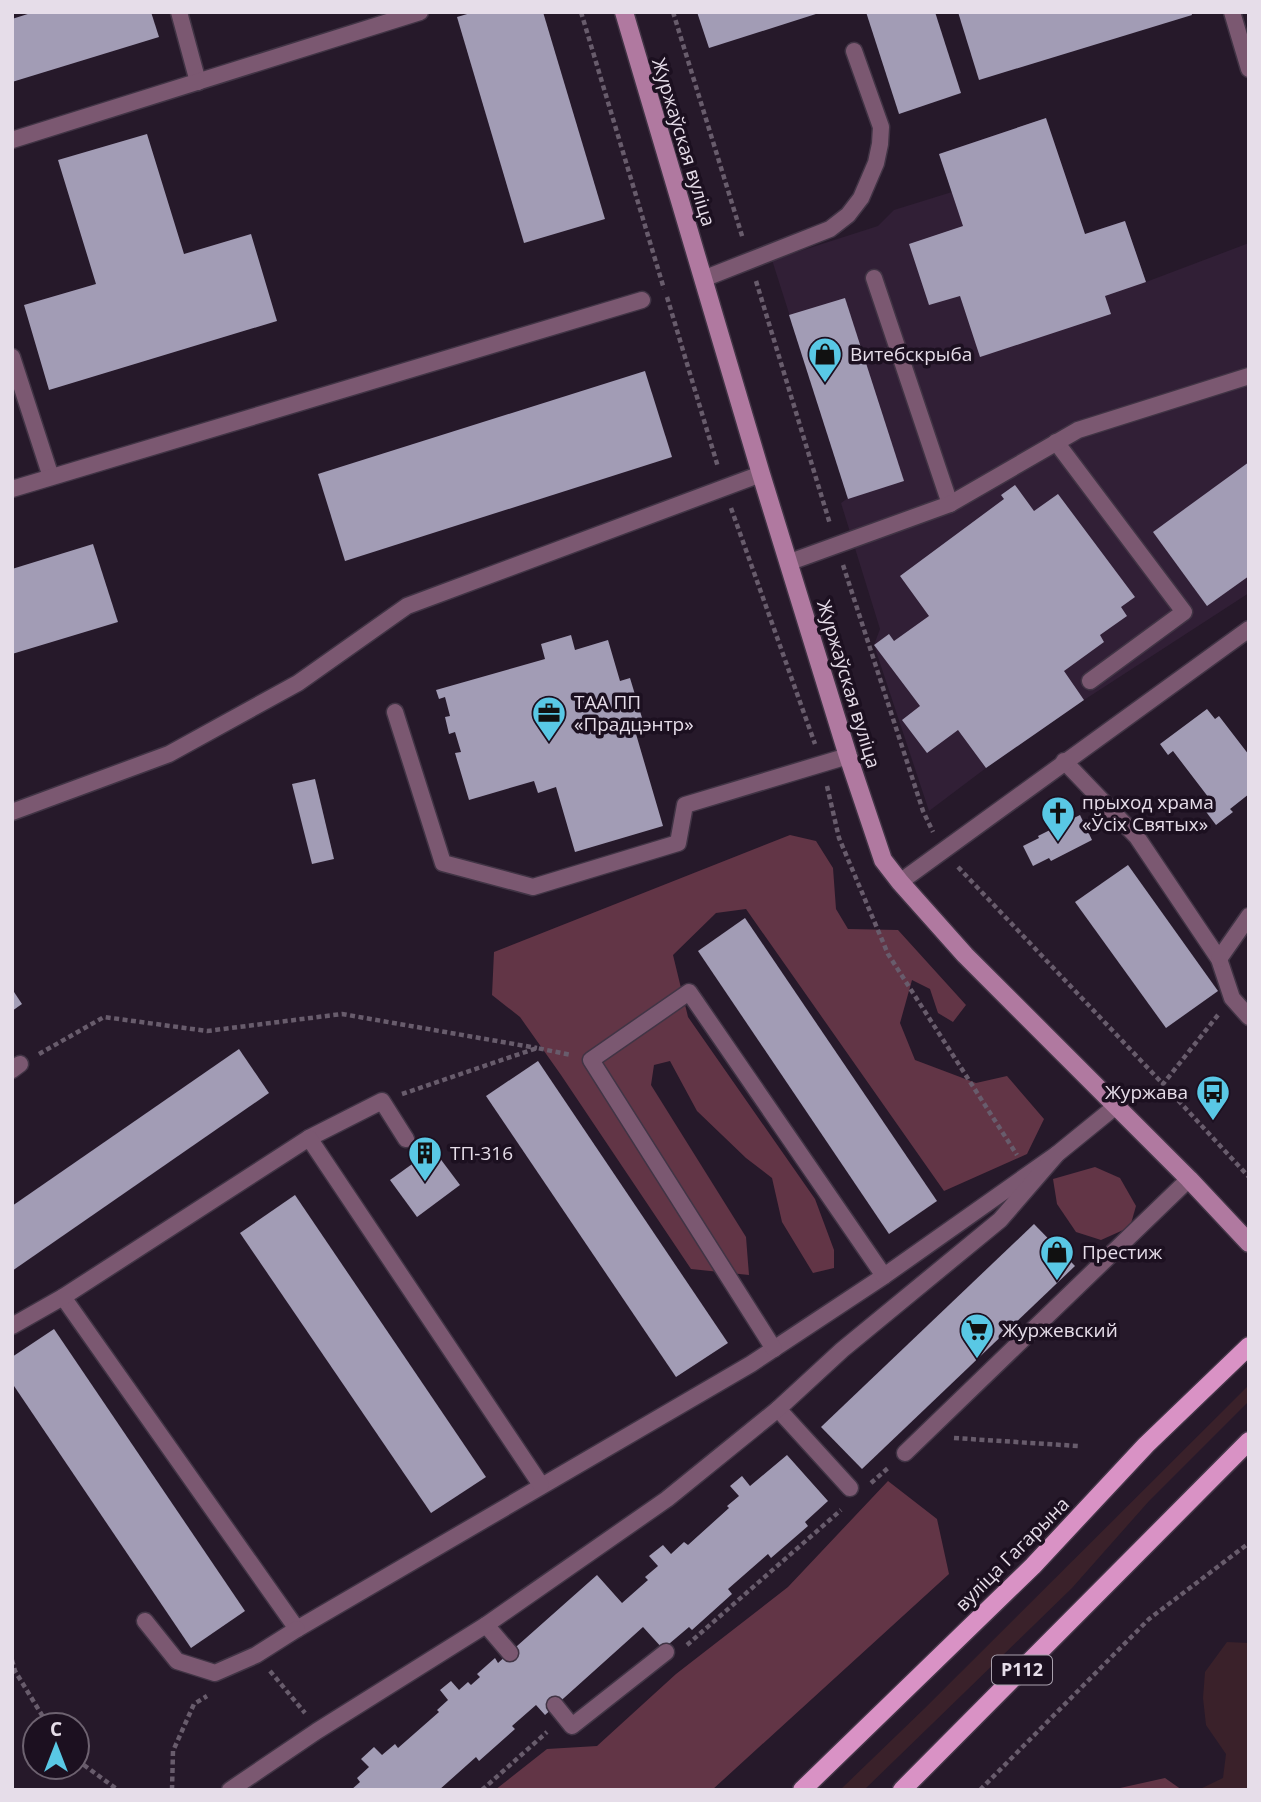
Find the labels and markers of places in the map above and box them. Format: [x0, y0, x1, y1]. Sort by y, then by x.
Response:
shop icon: Витебскрыба [806, 335, 844, 384]
place label: Витебскрыба [850, 341, 972, 367]
place label: ТАА ПП «Прадцэнтр» [574, 689, 694, 737]
office icon: ТАА ПП «Прадцэнтр» [530, 694, 568, 743]
place label: прыход храма «Ўсіх Святых» [1082, 789, 1214, 837]
church icon: прыход храма «Ўсіх Святых» [1039, 794, 1077, 843]
bus stop icon: Журжава [1194, 1073, 1232, 1122]
place label: Журжава [1105, 1079, 1188, 1105]
building icon: ТП-316 [406, 1134, 444, 1183]
place label: ТП-316 [450, 1140, 513, 1166]
shop icon: Престиж [1038, 1233, 1076, 1282]
place label: Престиж [1082, 1239, 1162, 1265]
supermarket icon: Журжевский [958, 1311, 996, 1360]
place label: Журжевский [1002, 1317, 1118, 1343]

